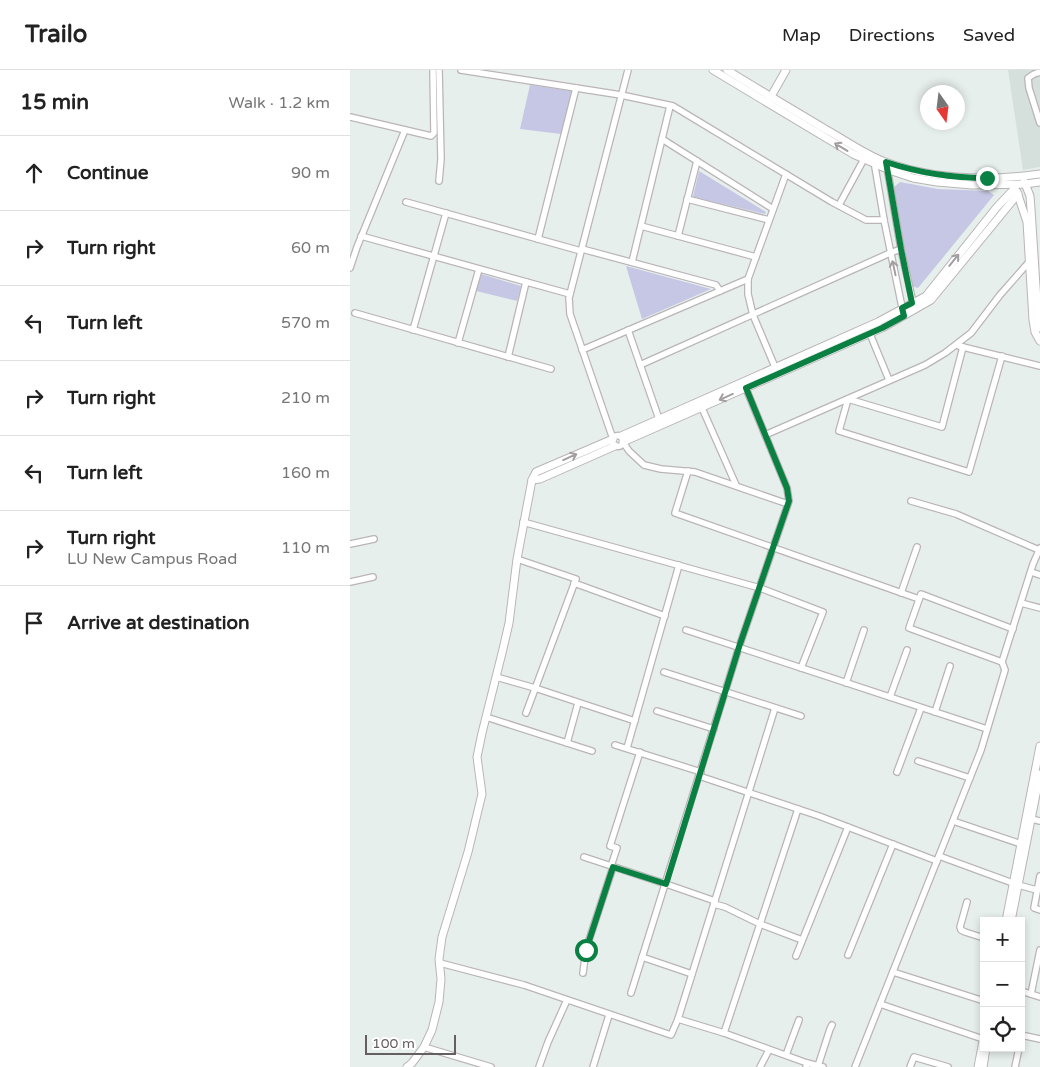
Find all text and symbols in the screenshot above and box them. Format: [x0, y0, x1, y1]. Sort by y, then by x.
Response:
text: Trailo [25, 20, 87, 49]
text: Map [782, 24, 821, 46]
text: Directions [849, 24, 935, 46]
text: Saved [963, 24, 1015, 46]
north arrow [920, 85, 965, 130]
text: 15 min [20, 90, 89, 115]
text: Walk · 1.2 km [228, 93, 330, 113]
one-way arrow [834, 142, 848, 153]
icon: ahead [20, 159, 48, 187]
text: Continue [67, 162, 149, 184]
text: 90 m [291, 163, 330, 183]
route end [976, 167, 999, 190]
icon: right [20, 234, 48, 262]
text: Turn right [67, 237, 155, 259]
text: 60 m [291, 238, 330, 258]
one-way arrow [949, 253, 959, 267]
one-way arrow [889, 261, 898, 277]
icon: left [20, 309, 48, 337]
text: Turn left [67, 312, 143, 334]
text: 570 m [281, 313, 330, 333]
icon: right [20, 384, 48, 412]
text: Turn right [67, 387, 155, 409]
text: 210 m [281, 388, 330, 408]
one-way arrow [719, 393, 734, 403]
one-way arrow [562, 452, 577, 462]
icon: left [20, 459, 48, 487]
text: Turn left [67, 462, 143, 484]
text: 160 m [281, 463, 330, 483]
text: Turn right [67, 527, 155, 549]
icon: right [20, 534, 48, 562]
text: 110 m [281, 538, 330, 558]
text: LU New Campus Road [67, 549, 237, 569]
icon: arrive [20, 609, 48, 637]
text: Arrive at destination [67, 612, 250, 634]
map controls [980, 917, 1025, 1052]
button: + [980, 917, 1025, 962]
route start [575, 939, 598, 962]
button: − [980, 962, 1025, 1007]
button: locate [980, 1007, 1025, 1052]
scale bar [365, 1032, 456, 1055]
text: 100 m [372, 1035, 415, 1052]

